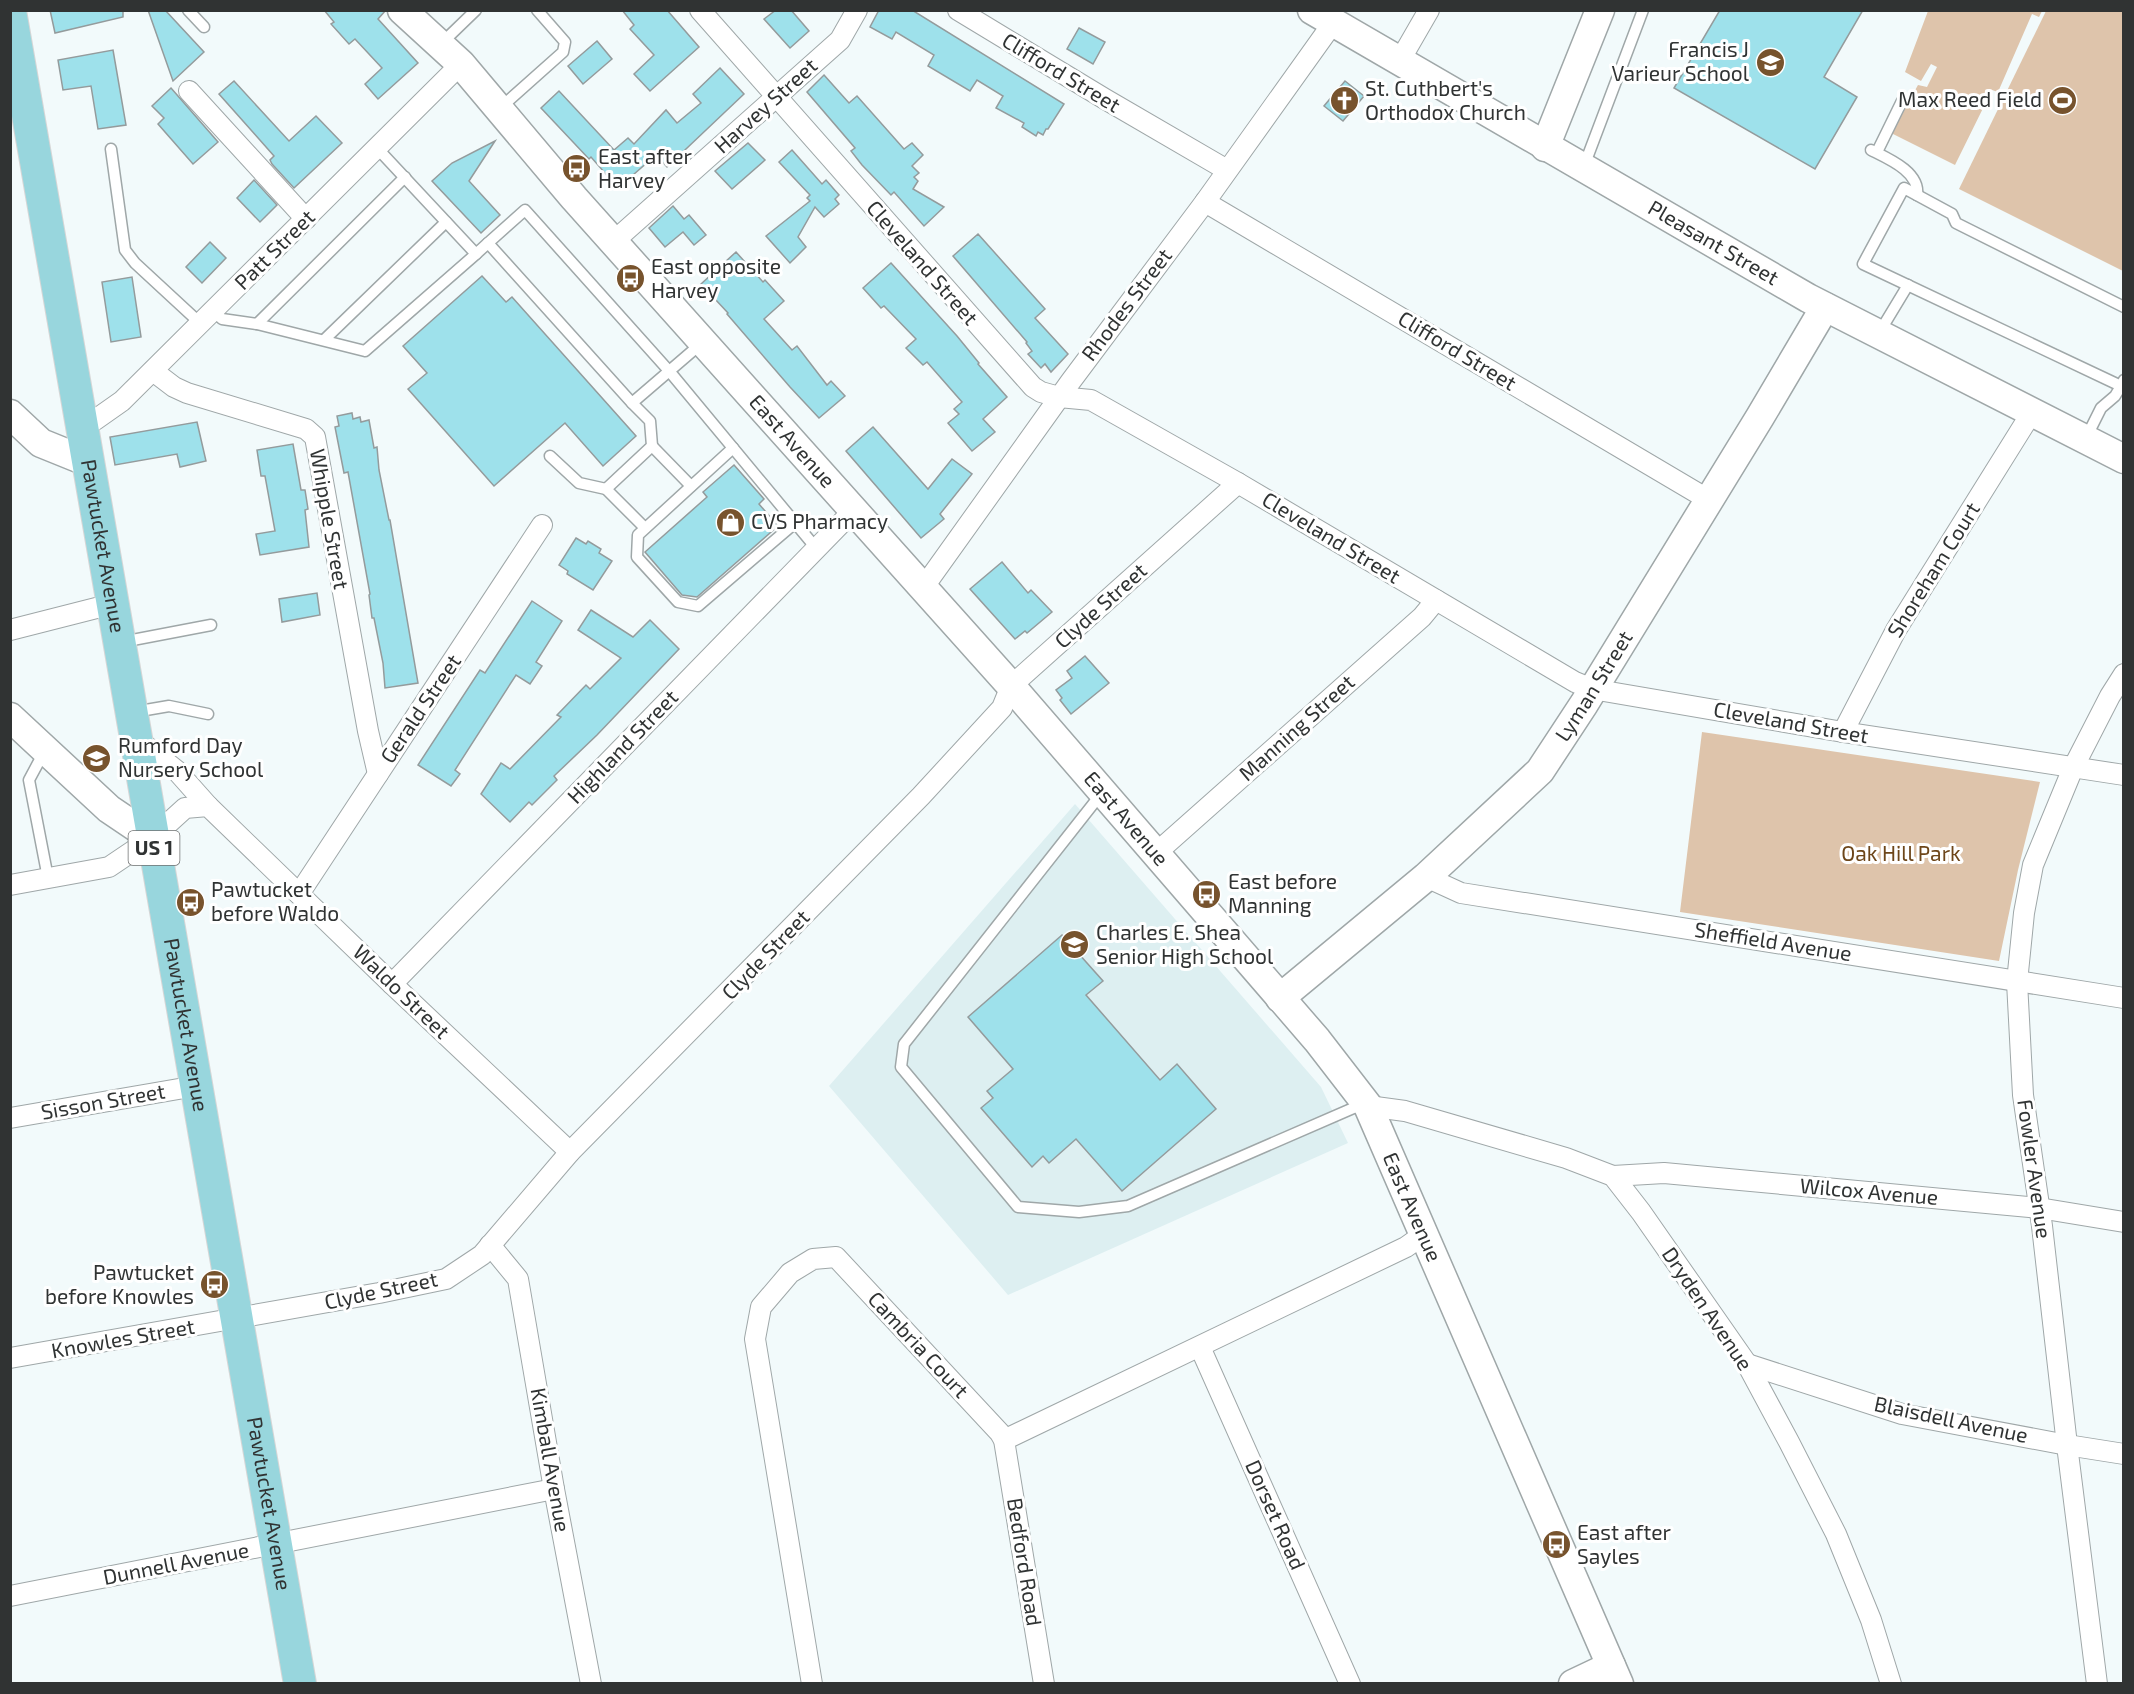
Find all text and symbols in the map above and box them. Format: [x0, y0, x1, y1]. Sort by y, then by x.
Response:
street label: Clifford Street [998, 27, 1125, 117]
place label: Francis J Varieur School [1611, 36, 1750, 85]
school or university icon: Francis J Varieur School [1754, 46, 1786, 78]
street label: Harvey Street [708, 52, 822, 158]
place label: St. Cuthbert's Orthodox Church [1365, 75, 1526, 124]
sports icon: Max Reed Field [2047, 84, 2079, 116]
church icon: St. Cuthbert's Orthodox Church [1328, 85, 1360, 117]
place label: Max Reed Field [1898, 86, 2042, 111]
place label: East after Harvey [598, 143, 692, 192]
bus stop icon: East after Harvey [561, 153, 593, 185]
street label: Pleasant Street [1644, 194, 1784, 289]
street label: Cleveland Street [862, 195, 984, 329]
street label: Patt Street [229, 204, 319, 294]
street label: Rhodes Street [1075, 243, 1176, 365]
place label: East opposite Harvey [651, 253, 781, 302]
bus stop icon: East opposite Harvey [614, 263, 646, 295]
street label: Clifford Street [1394, 305, 1521, 395]
street label: East Avenue [745, 389, 841, 492]
street label: Whipple Street [306, 447, 355, 591]
street label: Pawtucket Avenue [77, 457, 132, 634]
street label: Cleveland Street [1258, 486, 1405, 588]
street label: Shoreham Court [1881, 497, 1984, 641]
shop icon: CVS Pharmacy [714, 506, 746, 538]
place label: CVS Pharmacy [751, 508, 888, 533]
street label: Clyde Street [1049, 557, 1151, 653]
street label: Lyman Street [1549, 626, 1637, 745]
street label: Gerald Street [374, 649, 465, 767]
street label: Manning Street [1233, 669, 1359, 785]
street label: Highland Street [561, 684, 682, 808]
street label: Cleveland Street [1712, 696, 1871, 747]
place label: Rumford Day Nursery School [118, 732, 264, 781]
school or university icon: Rumford Day Nursery School [81, 742, 113, 774]
street label: East Avenue [1079, 766, 1175, 870]
road number: US 1 [128, 831, 180, 865]
park label: Oak Hill Park [1841, 840, 1961, 865]
place label: East before Manning [1228, 868, 1337, 917]
place label: Pawtucket before Waldo [211, 876, 339, 925]
bus stop icon: East before Manning [1191, 878, 1223, 910]
bus stop icon: Pawtucket before Waldo [174, 886, 206, 918]
street label: Clyde Street [716, 904, 814, 1004]
street label: Sheffield Avenue [1693, 916, 1854, 965]
place label: Charles E. Shea Senior High School [1096, 919, 1274, 968]
school or university icon: Charles E. Shea Senior High School [1059, 929, 1091, 961]
street label: Pawtucket Avenue [160, 936, 215, 1113]
street label: Waldo Street [349, 939, 455, 1043]
street label: Sisson Street [39, 1077, 167, 1124]
street label: Fowler Avenue [2013, 1098, 2058, 1240]
street label: East Avenue [1379, 1148, 1448, 1265]
street label: Wilcox Avenue [1799, 1172, 1939, 1209]
street label: Dryden Avenue [1658, 1242, 1759, 1375]
place label: Pawtucket before Knowles [45, 1259, 194, 1308]
street label: Clyde Street [322, 1265, 440, 1314]
bus stop icon: Pawtucket before Knowles [199, 1269, 231, 1301]
street label: Cambria Court [864, 1286, 975, 1402]
street label: Knowles Street [49, 1313, 196, 1362]
street label: Kimball Avenue [526, 1386, 576, 1534]
street label: Blaisdell Avenue [1872, 1390, 2030, 1447]
street label: Pawtucket Avenue [243, 1415, 298, 1592]
street label: Dorset Road [1241, 1456, 1312, 1573]
street label: Bedford Road [1003, 1496, 1048, 1628]
place label: East after Sayles [1577, 1519, 1671, 1568]
bus stop icon: East after Sayles [1540, 1529, 1572, 1561]
street label: Dunnell Avenue [101, 1536, 251, 1589]

